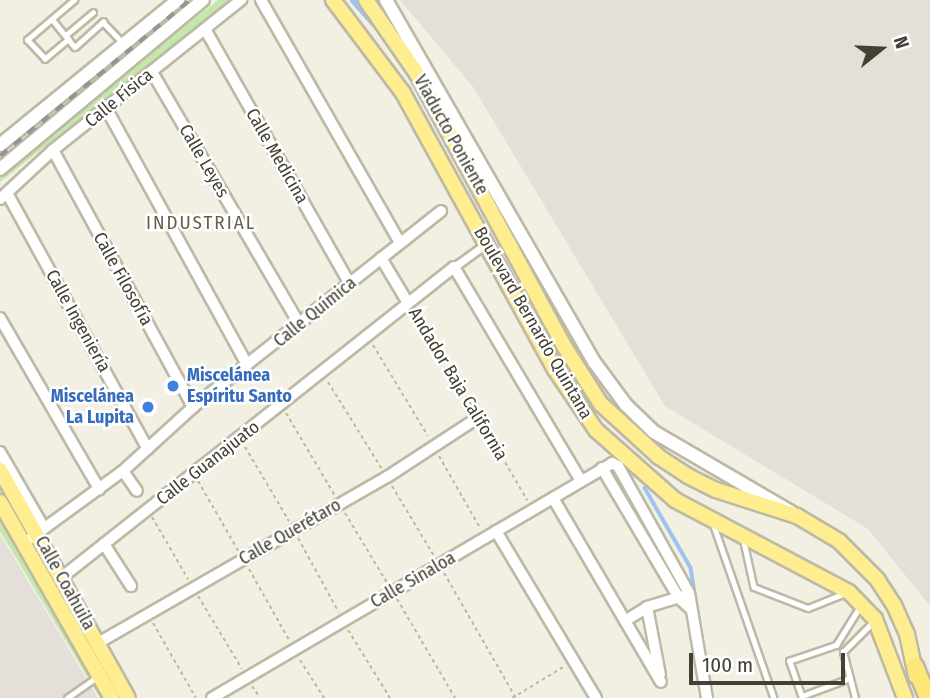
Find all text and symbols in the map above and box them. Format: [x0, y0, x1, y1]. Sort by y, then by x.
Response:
north arrow [846, 14, 916, 84]
text: N [889, 33, 914, 51]
street label: Calle Física [81, 64, 157, 132]
street label: Viaducto Poniente [409, 71, 493, 199]
street label: Calle Medicina [241, 104, 313, 208]
street label: Calle Leyes [174, 120, 234, 202]
district label: INDUSTRIAL [147, 212, 255, 234]
street label: Boulevard Bernardo Quintana [469, 223, 597, 423]
street label: Calle Filosofía [89, 229, 157, 329]
street label: Calle Ingeniería [41, 266, 115, 376]
street label: Calle Química [269, 272, 361, 352]
street label: Andador Baja California [404, 304, 512, 464]
place label: Miscelánea Espíritu Santo [187, 365, 292, 408]
marker: Miscelánea Espíritu Santo [165, 378, 181, 394]
place label: Miscelánea La Lupita [51, 386, 134, 428]
marker: Miscelánea La Lupita [140, 399, 156, 415]
street label: Calle Guanajuato [152, 416, 264, 510]
street label: Calle Querétaro [235, 494, 345, 570]
street label: Calle Coahuila [30, 532, 100, 634]
street label: Calle Sinaloa [367, 547, 459, 613]
scale bar [692, 638, 848, 682]
text: 100 m [702, 652, 753, 678]

